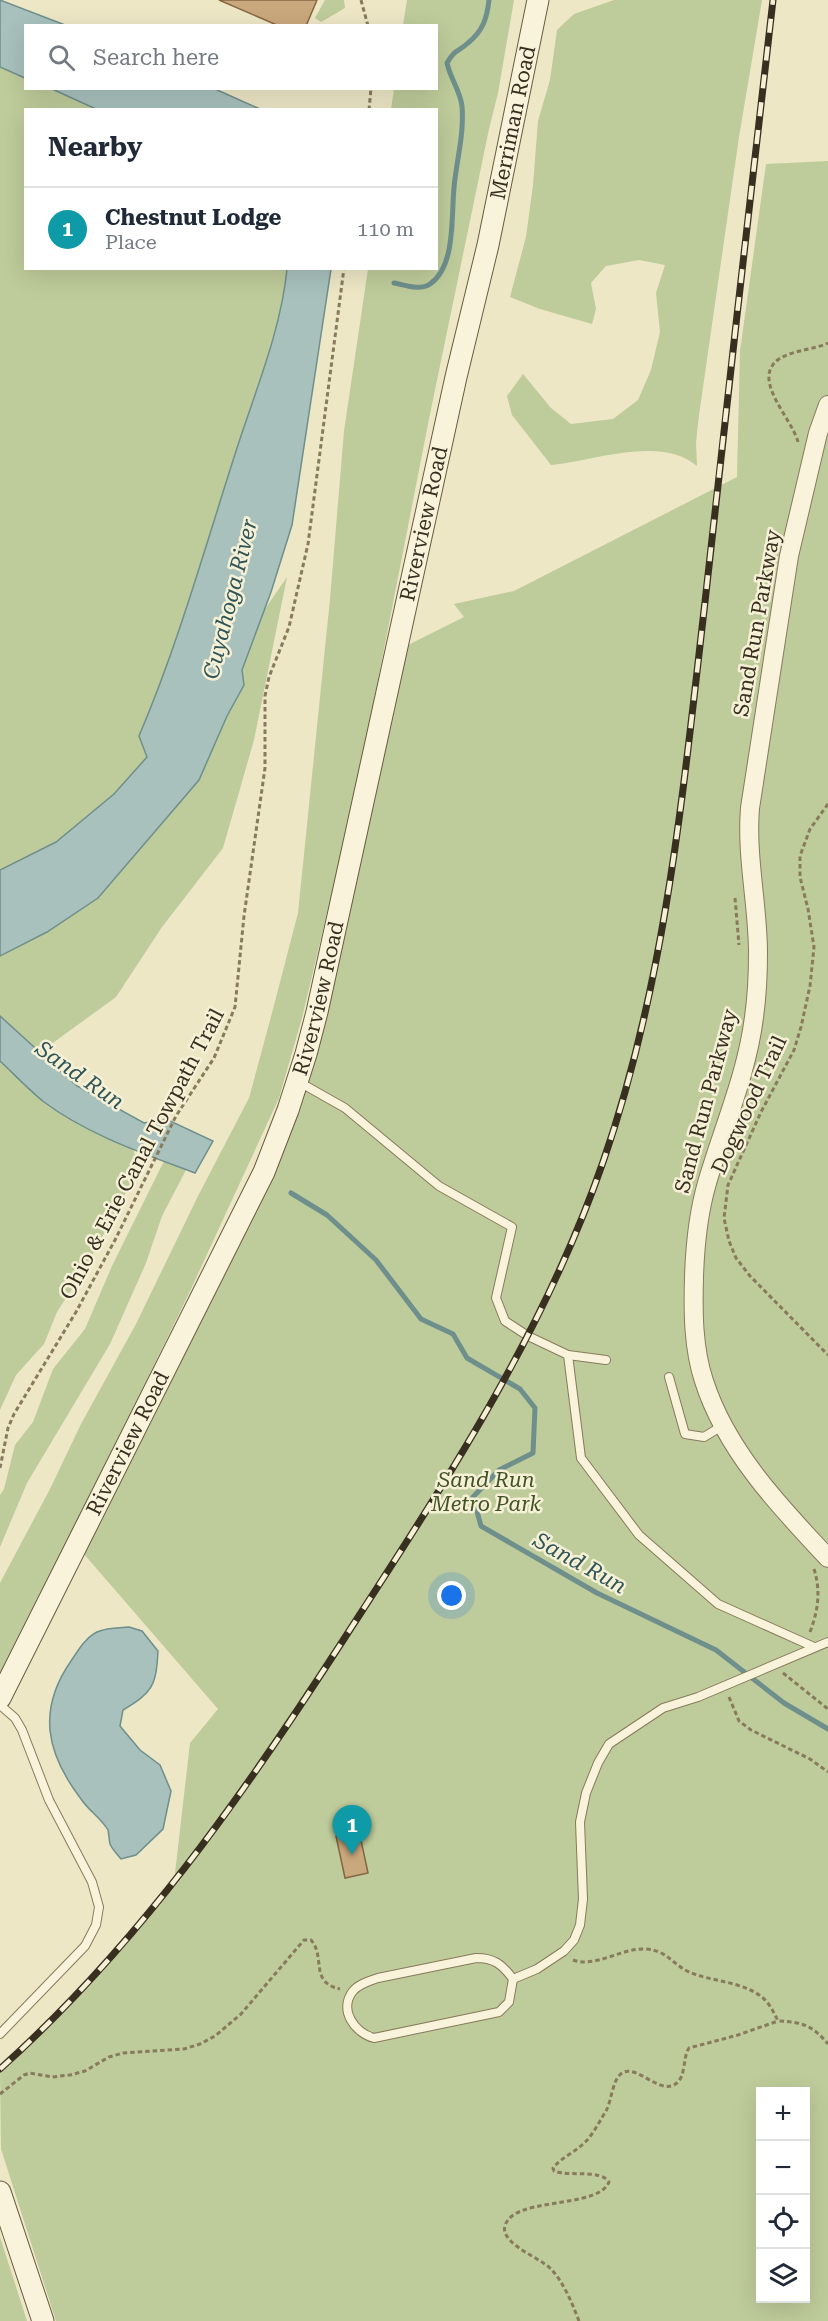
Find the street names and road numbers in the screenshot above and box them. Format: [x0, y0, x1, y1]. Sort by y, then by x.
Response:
street label: Merriman Road [486, 43, 540, 202]
street label: Riverview Road [395, 443, 453, 604]
street label: Sand Run Parkway [729, 527, 785, 718]
street label: Riverview Road [288, 918, 349, 1079]
street label: Ohio & Erie Canal Towpath Trail [55, 1004, 229, 1303]
street label: Sand Run Parkway [670, 1006, 742, 1196]
street label: Dogwood Trail [707, 1032, 792, 1178]
street label: Riverview Road [82, 1367, 174, 1519]

